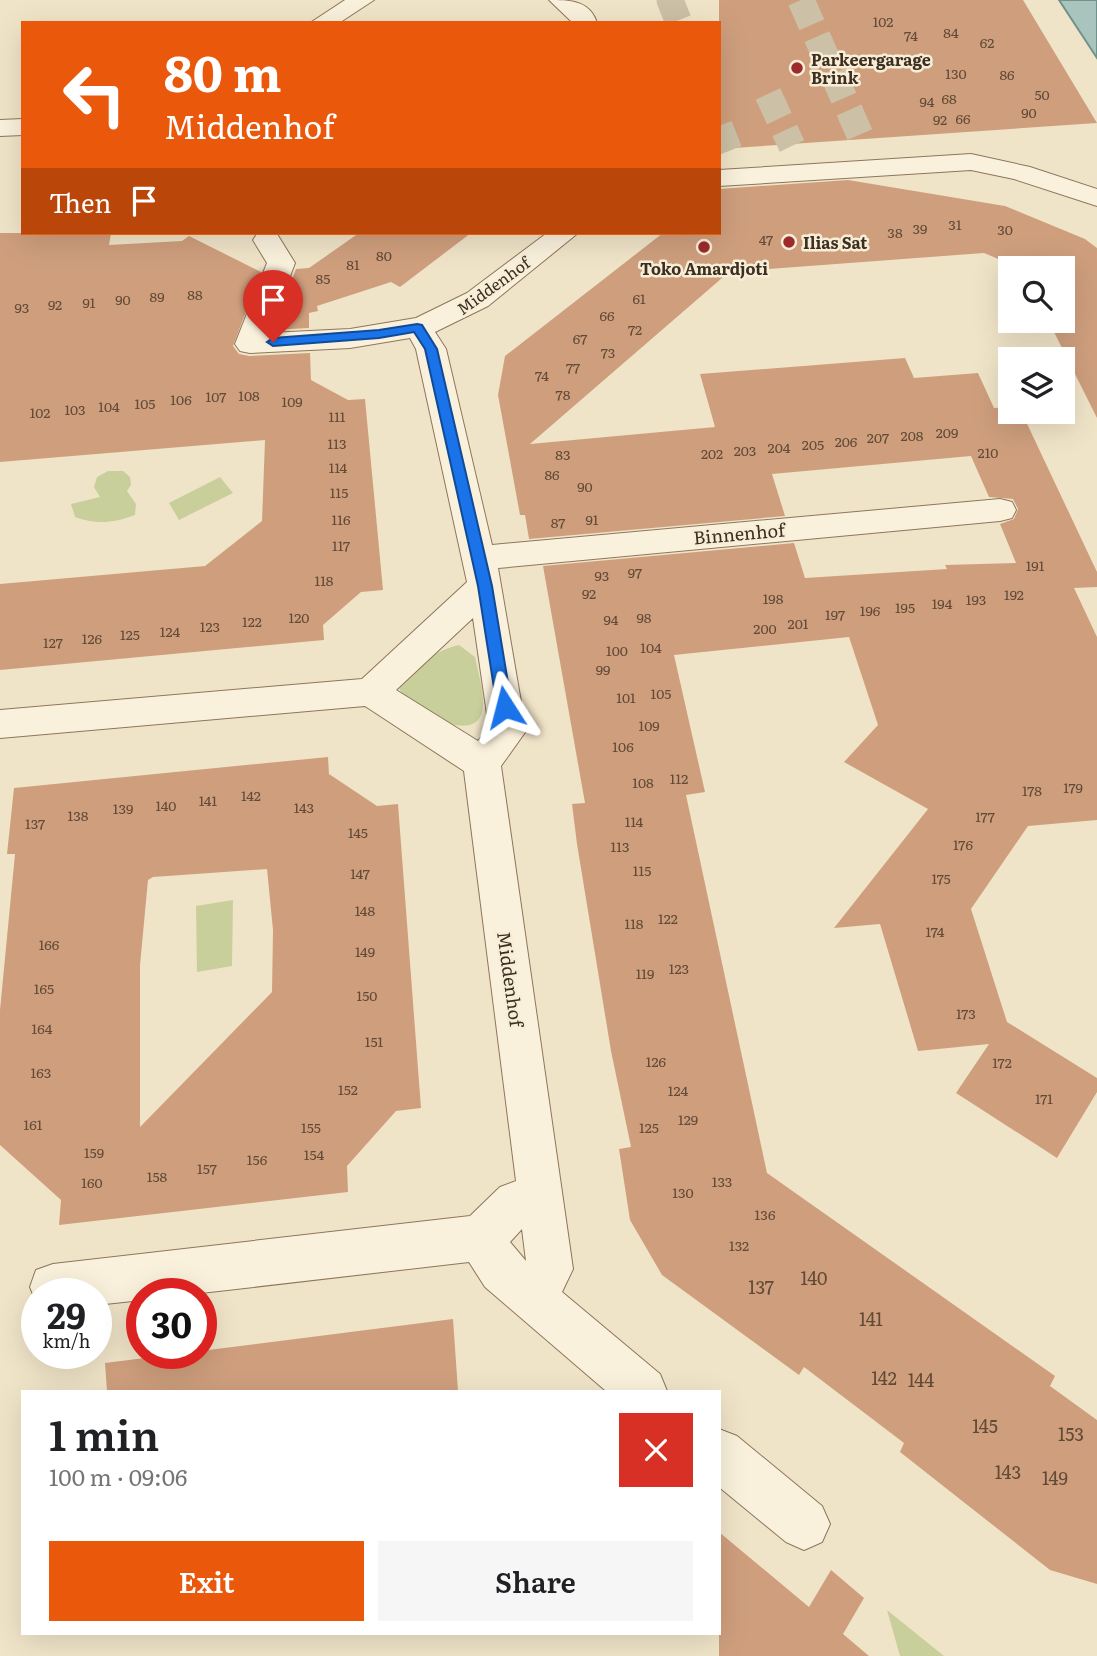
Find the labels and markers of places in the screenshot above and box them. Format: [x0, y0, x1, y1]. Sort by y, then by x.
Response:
place label: Parkeergarage Brink [811, 47, 931, 89]
marker: Parkeergarage Brink [789, 60, 805, 76]
place label: Ilias Sat [803, 230, 867, 254]
marker: Ilias Sat [781, 234, 797, 250]
marker: Toko Amardjoti [696, 239, 712, 255]
place label: Toko Amardjoti [640, 256, 768, 280]
pin [243, 270, 303, 342]

